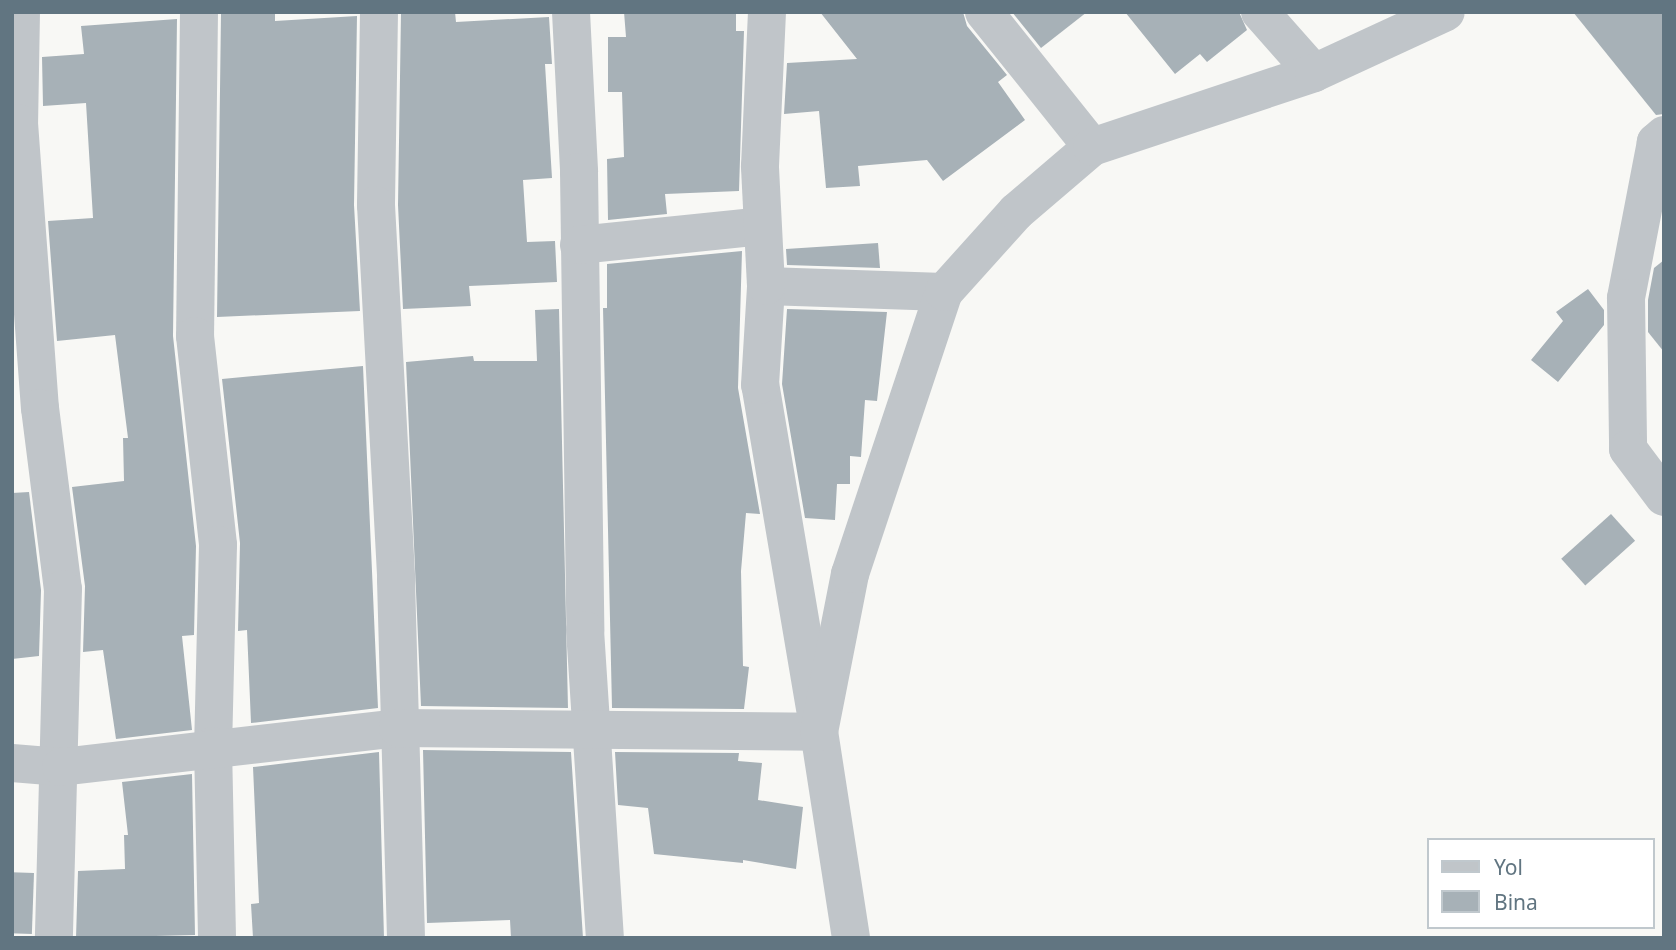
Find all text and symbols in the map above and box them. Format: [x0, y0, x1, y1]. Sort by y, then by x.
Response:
legend [1428, 838, 1655, 929]
text: Yol [1494, 853, 1523, 881]
text: Bina [1494, 888, 1538, 916]

